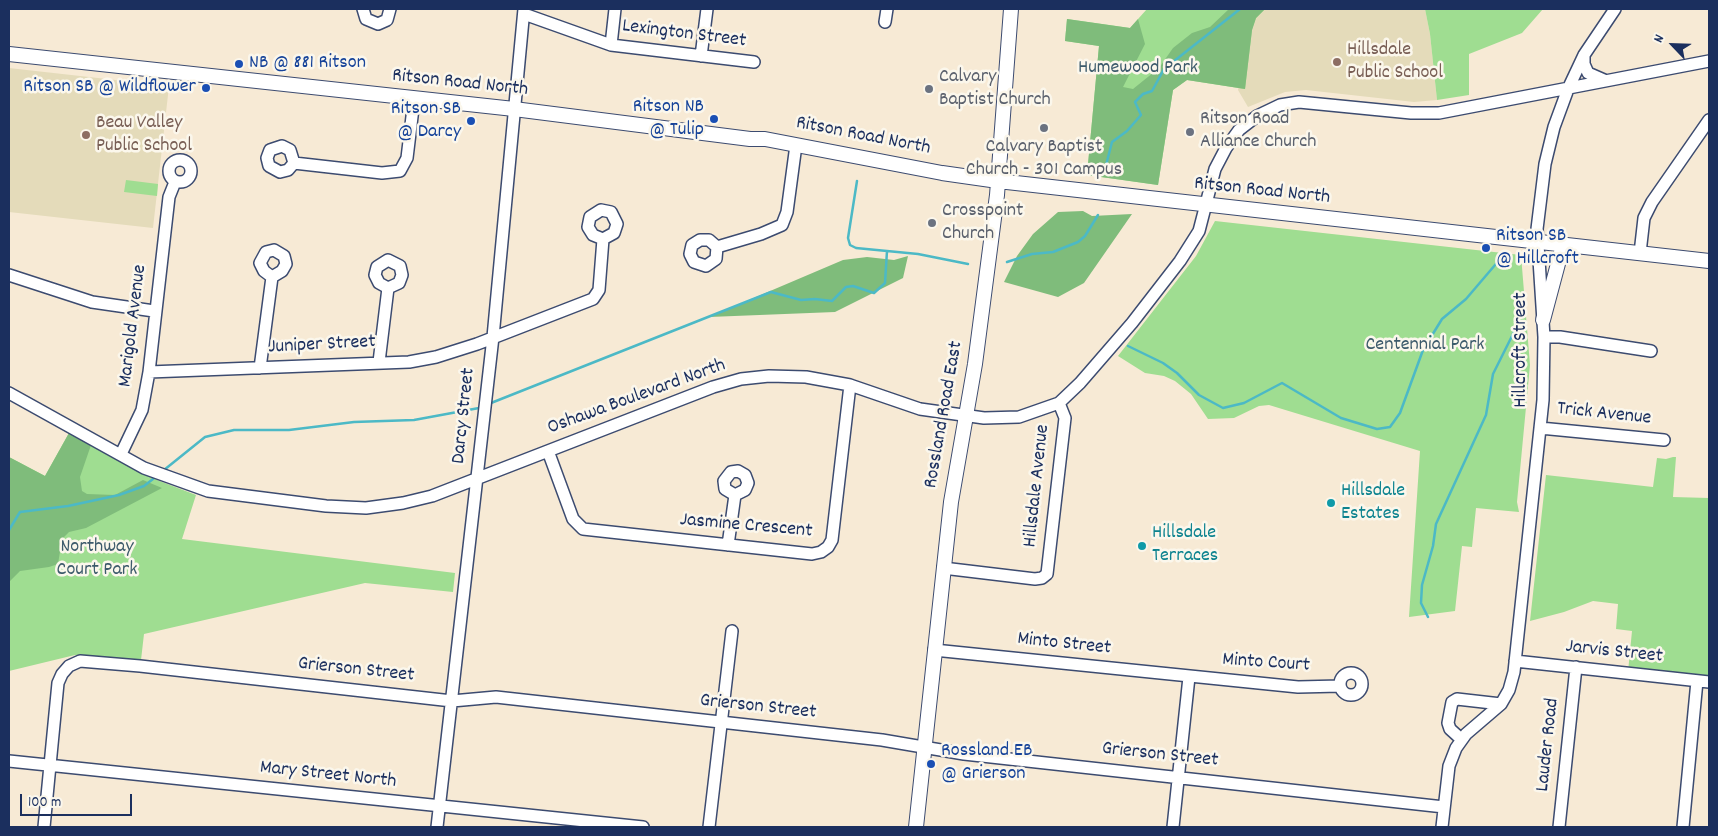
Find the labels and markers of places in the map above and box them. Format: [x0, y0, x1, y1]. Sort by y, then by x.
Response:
place label: Hillsdale Public School [1347, 39, 1443, 86]
place label: NB @ 881 Ritson [249, 52, 366, 76]
marker: Hillsdale Public School [1331, 56, 1343, 68]
marker: NB @ 881 Ritson [233, 58, 245, 70]
place label: Calvary Baptist Church [939, 66, 1051, 113]
place label: Ritson SB @ Wildflower [23, 76, 196, 100]
marker: Ritson SB @ Wildflower [200, 82, 212, 94]
marker: Calvary Baptist Church [923, 83, 935, 95]
place label: Ritson NB @ Tulip [633, 96, 704, 143]
place label: Ritson SB @ Darcy [391, 98, 461, 145]
place label: Ritson Road Alliance Church [1200, 108, 1316, 155]
place label: Beau Valley Public School [96, 112, 192, 159]
marker: Ritson NB @ Tulip [708, 113, 720, 125]
marker: Ritson SB @ Darcy [465, 115, 477, 127]
marker: Calvary Baptist Church - 301 Campus [1038, 122, 1050, 134]
marker: Ritson Road Alliance Church [1184, 126, 1196, 138]
marker: Beau Valley Public School [80, 129, 92, 141]
place label: Calvary Baptist Church - 301 Campus [966, 136, 1122, 183]
place label: Crosspoint Church [942, 200, 1023, 247]
marker: Crosspoint Church [926, 217, 938, 229]
place label: Ritson SB @ Hillcroft [1496, 225, 1579, 272]
marker: Ritson SB @ Hillcroft [1480, 242, 1492, 254]
place label: Hillsdale Estates [1341, 480, 1405, 527]
marker: Hillsdale Estates [1325, 497, 1337, 509]
place label: Hillsdale Terraces [1152, 522, 1218, 569]
marker: Hillsdale Terraces [1136, 540, 1148, 552]
place label: Rossland EB @ Grierson [941, 740, 1032, 787]
marker: Rossland EB @ Grierson [925, 758, 937, 770]

